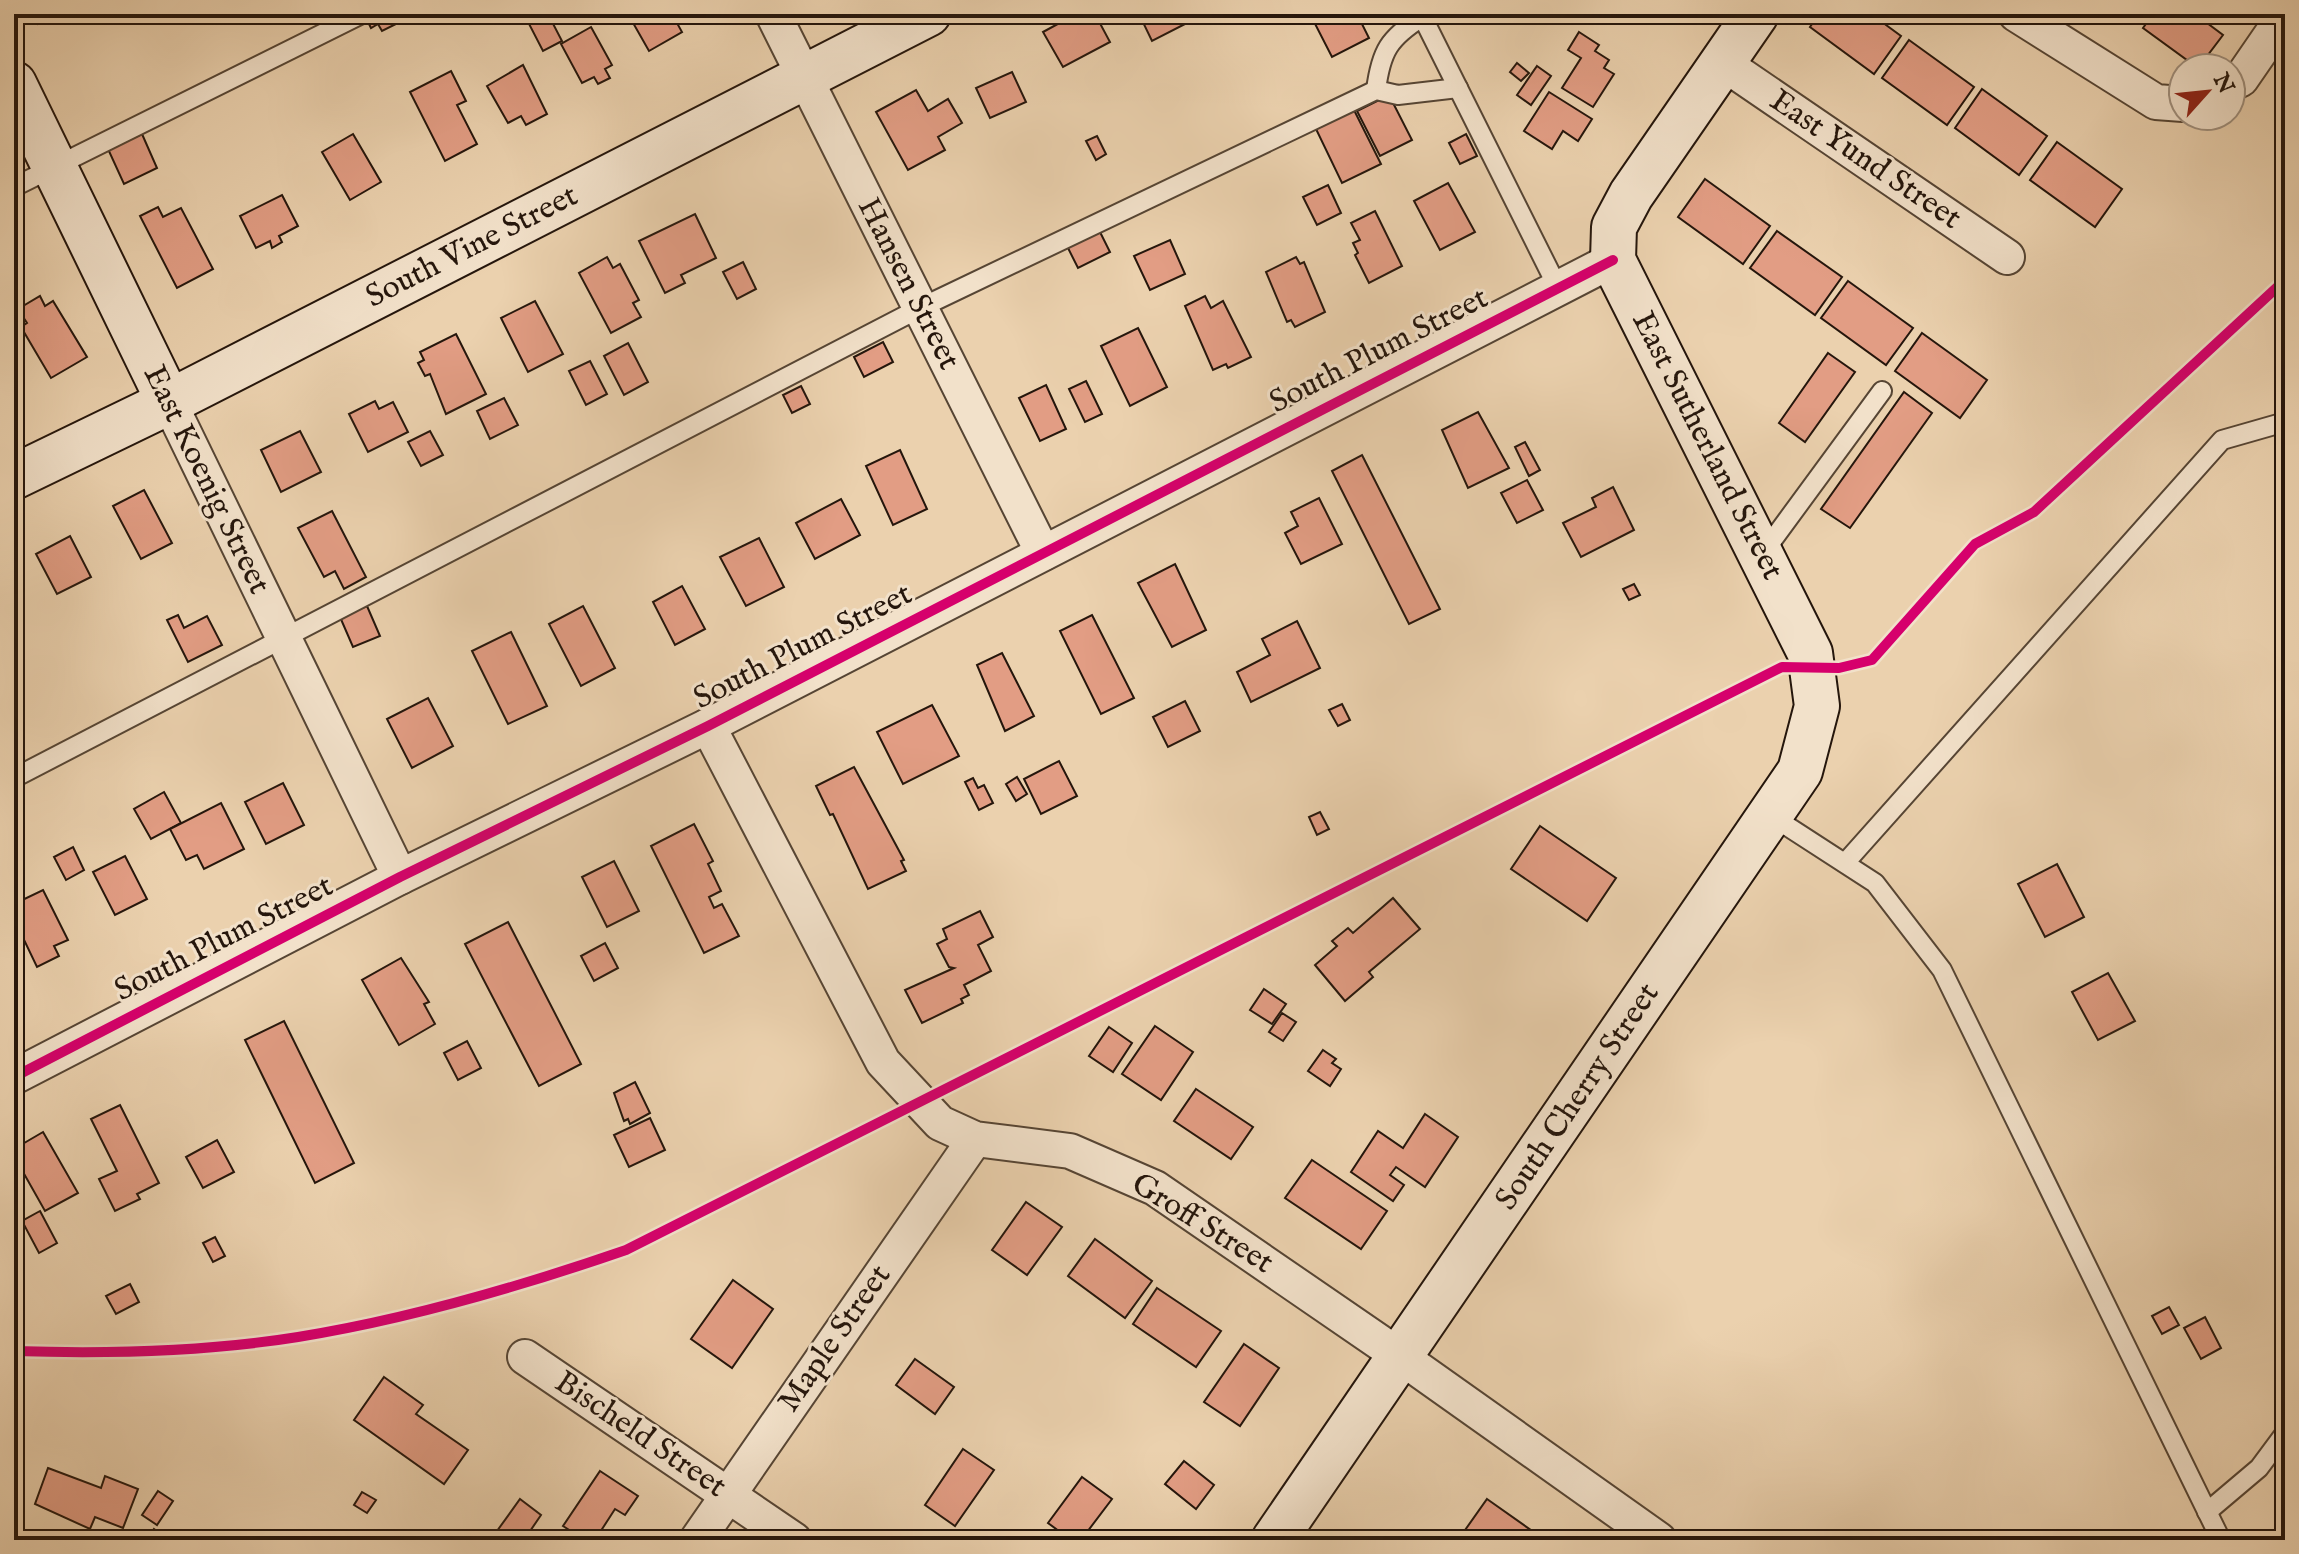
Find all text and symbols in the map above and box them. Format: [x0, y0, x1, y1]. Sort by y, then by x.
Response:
north arrow [2167, 52, 2247, 132]
text: N [2206, 68, 2240, 99]
street label: East Yund Street [1761, 81, 1969, 239]
street label: South Vine Street [359, 176, 585, 318]
street label: Hansen Street [847, 191, 969, 377]
street label: South Plum Street [1263, 278, 1495, 424]
street label: East Sutherland Street [1622, 305, 1792, 587]
street label: East Koenig Street [133, 359, 279, 601]
street label: South Plum Street [687, 574, 919, 720]
street label: South Plum Street [108, 866, 340, 1012]
street label: South Cherry Street [1487, 976, 1669, 1218]
street label: Groff Street [1123, 1164, 1281, 1284]
street label: Maple Street [769, 1257, 901, 1421]
street label: Bischeld Street [546, 1362, 734, 1508]

